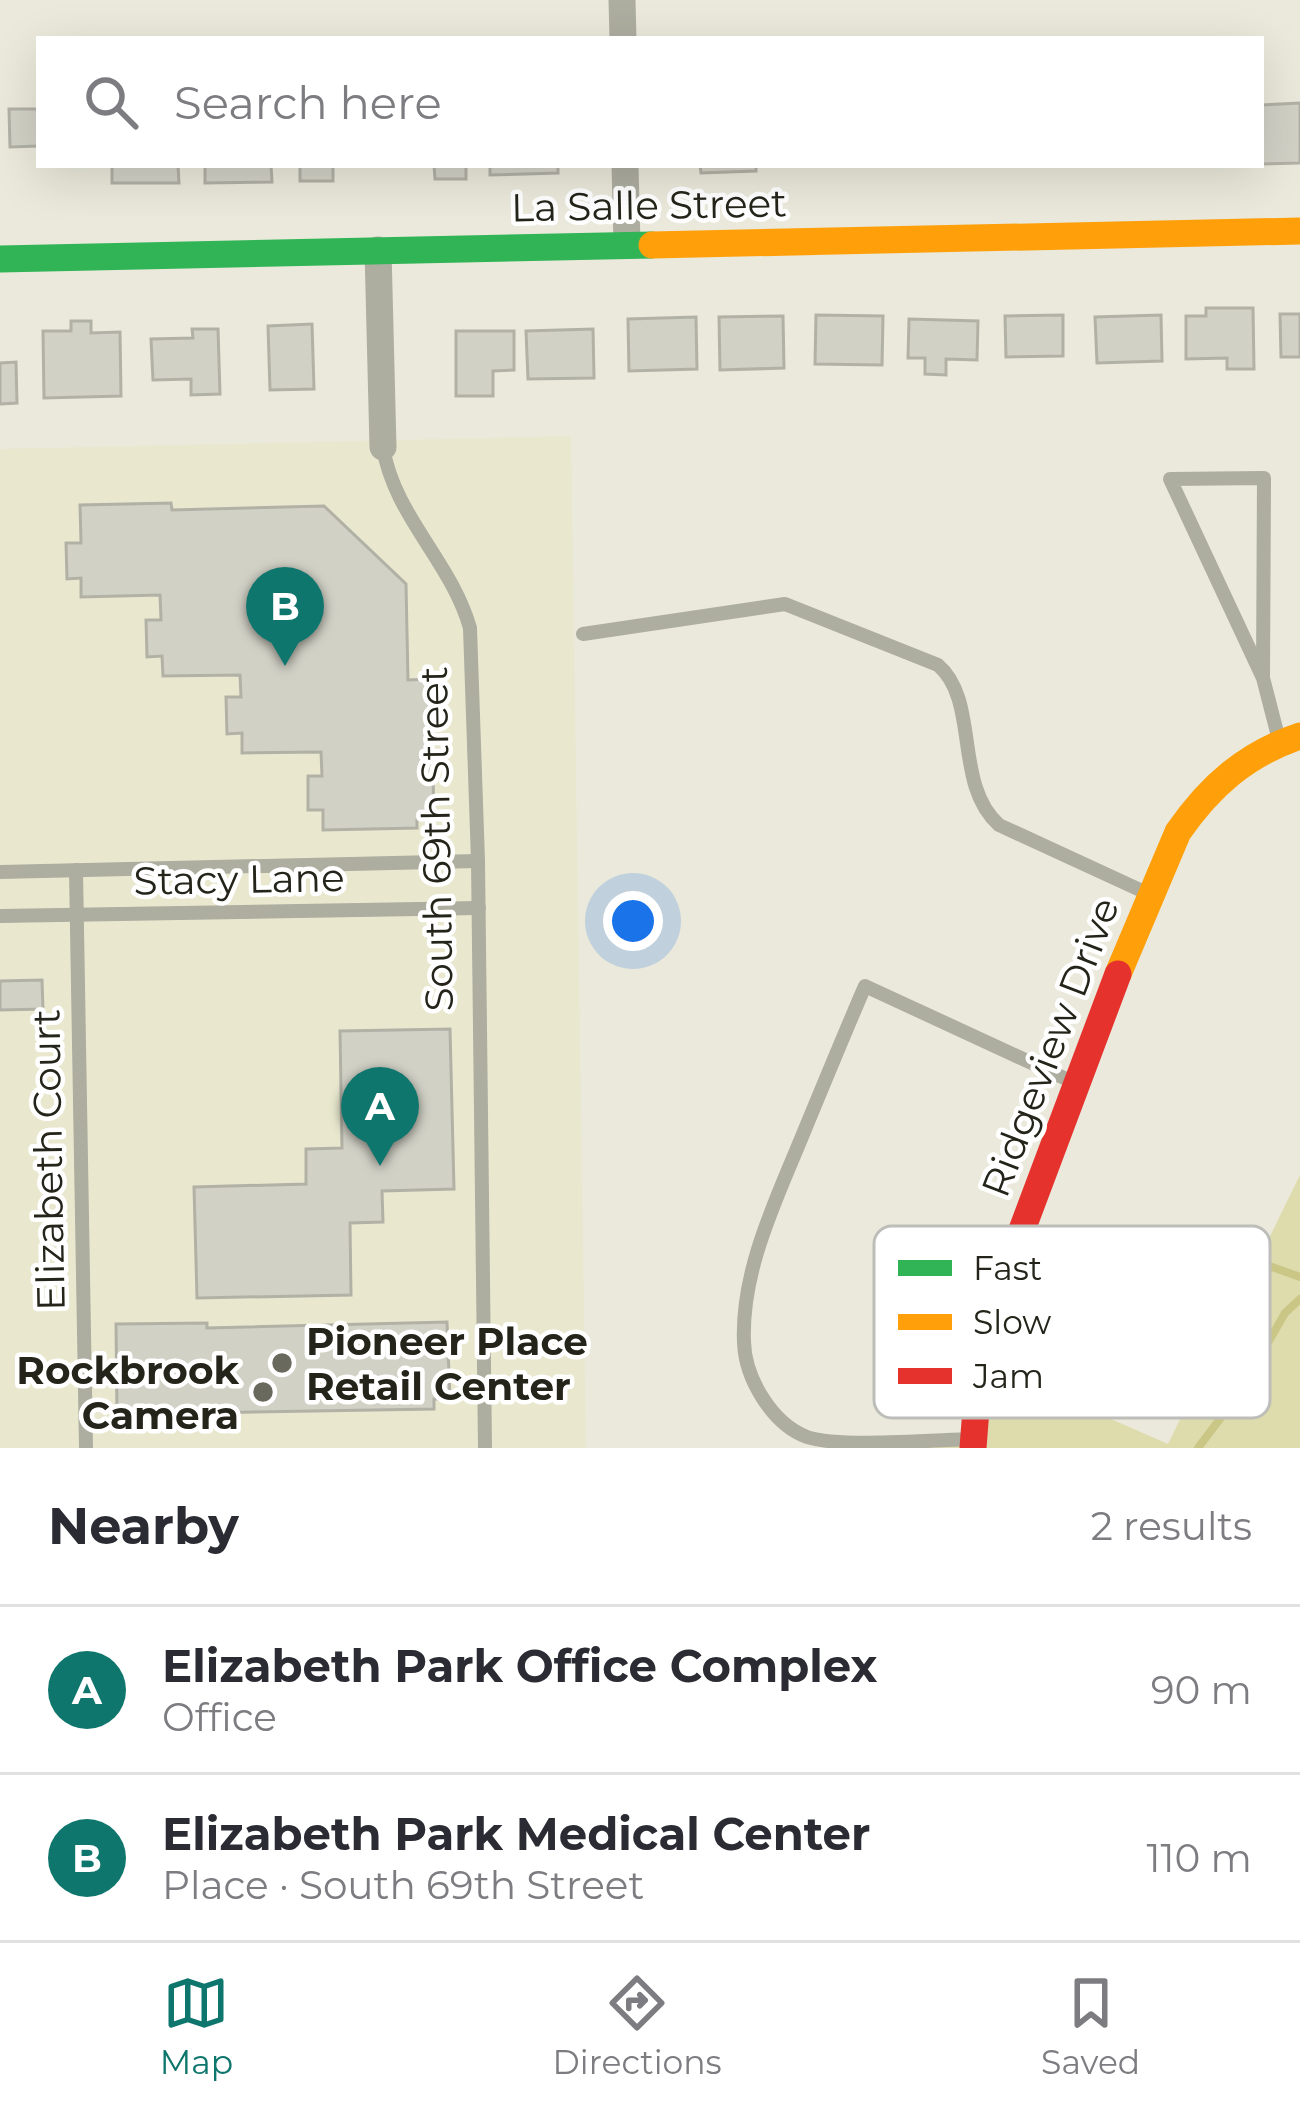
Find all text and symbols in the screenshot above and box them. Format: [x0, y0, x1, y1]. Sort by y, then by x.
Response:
search box [36, 36, 1264, 168]
icon: search [78, 69, 144, 135]
text: Search here [174, 75, 442, 130]
street label: La Salle Street [511, 179, 787, 231]
pin: B [246, 567, 324, 666]
street label: South 69th Street [409, 666, 463, 1012]
street label: Stacy Lane [133, 853, 345, 905]
your location [603, 891, 663, 951]
street label: Ridgeview Drive [971, 891, 1129, 1203]
street label: Elizabeth Court [21, 1009, 75, 1311]
pin: A [341, 1067, 419, 1166]
legend [874, 1226, 1270, 1418]
text: Fast [973, 1248, 1042, 1288]
text: Slow [973, 1302, 1051, 1342]
place label: Pioneer Place Retail Center [306, 1317, 588, 1410]
place label: Rockbrook Camera [16, 1346, 239, 1439]
marker: Pioneer Place Retail Center [269, 1350, 295, 1376]
text: Jam [972, 1356, 1044, 1396]
marker: Rockbrook Camera [250, 1379, 276, 1405]
text: Nearby [48, 1495, 239, 1557]
text: 2 results [1091, 1502, 1252, 1550]
text: Elizabeth Park Office Complex [162, 1638, 877, 1693]
text: A [72, 1666, 102, 1714]
text: 90 m [1151, 1666, 1252, 1714]
text: Office [162, 1693, 277, 1741]
text: Elizabeth Park Medical Center [162, 1806, 870, 1861]
text: B [72, 1834, 102, 1882]
text: 110 m [1146, 1834, 1252, 1882]
text: Place · South 69th Street [162, 1861, 644, 1909]
tab: Map [160, 1970, 233, 2082]
tab: Directions [553, 1970, 722, 2082]
tab: Saved [1041, 1970, 1140, 2082]

